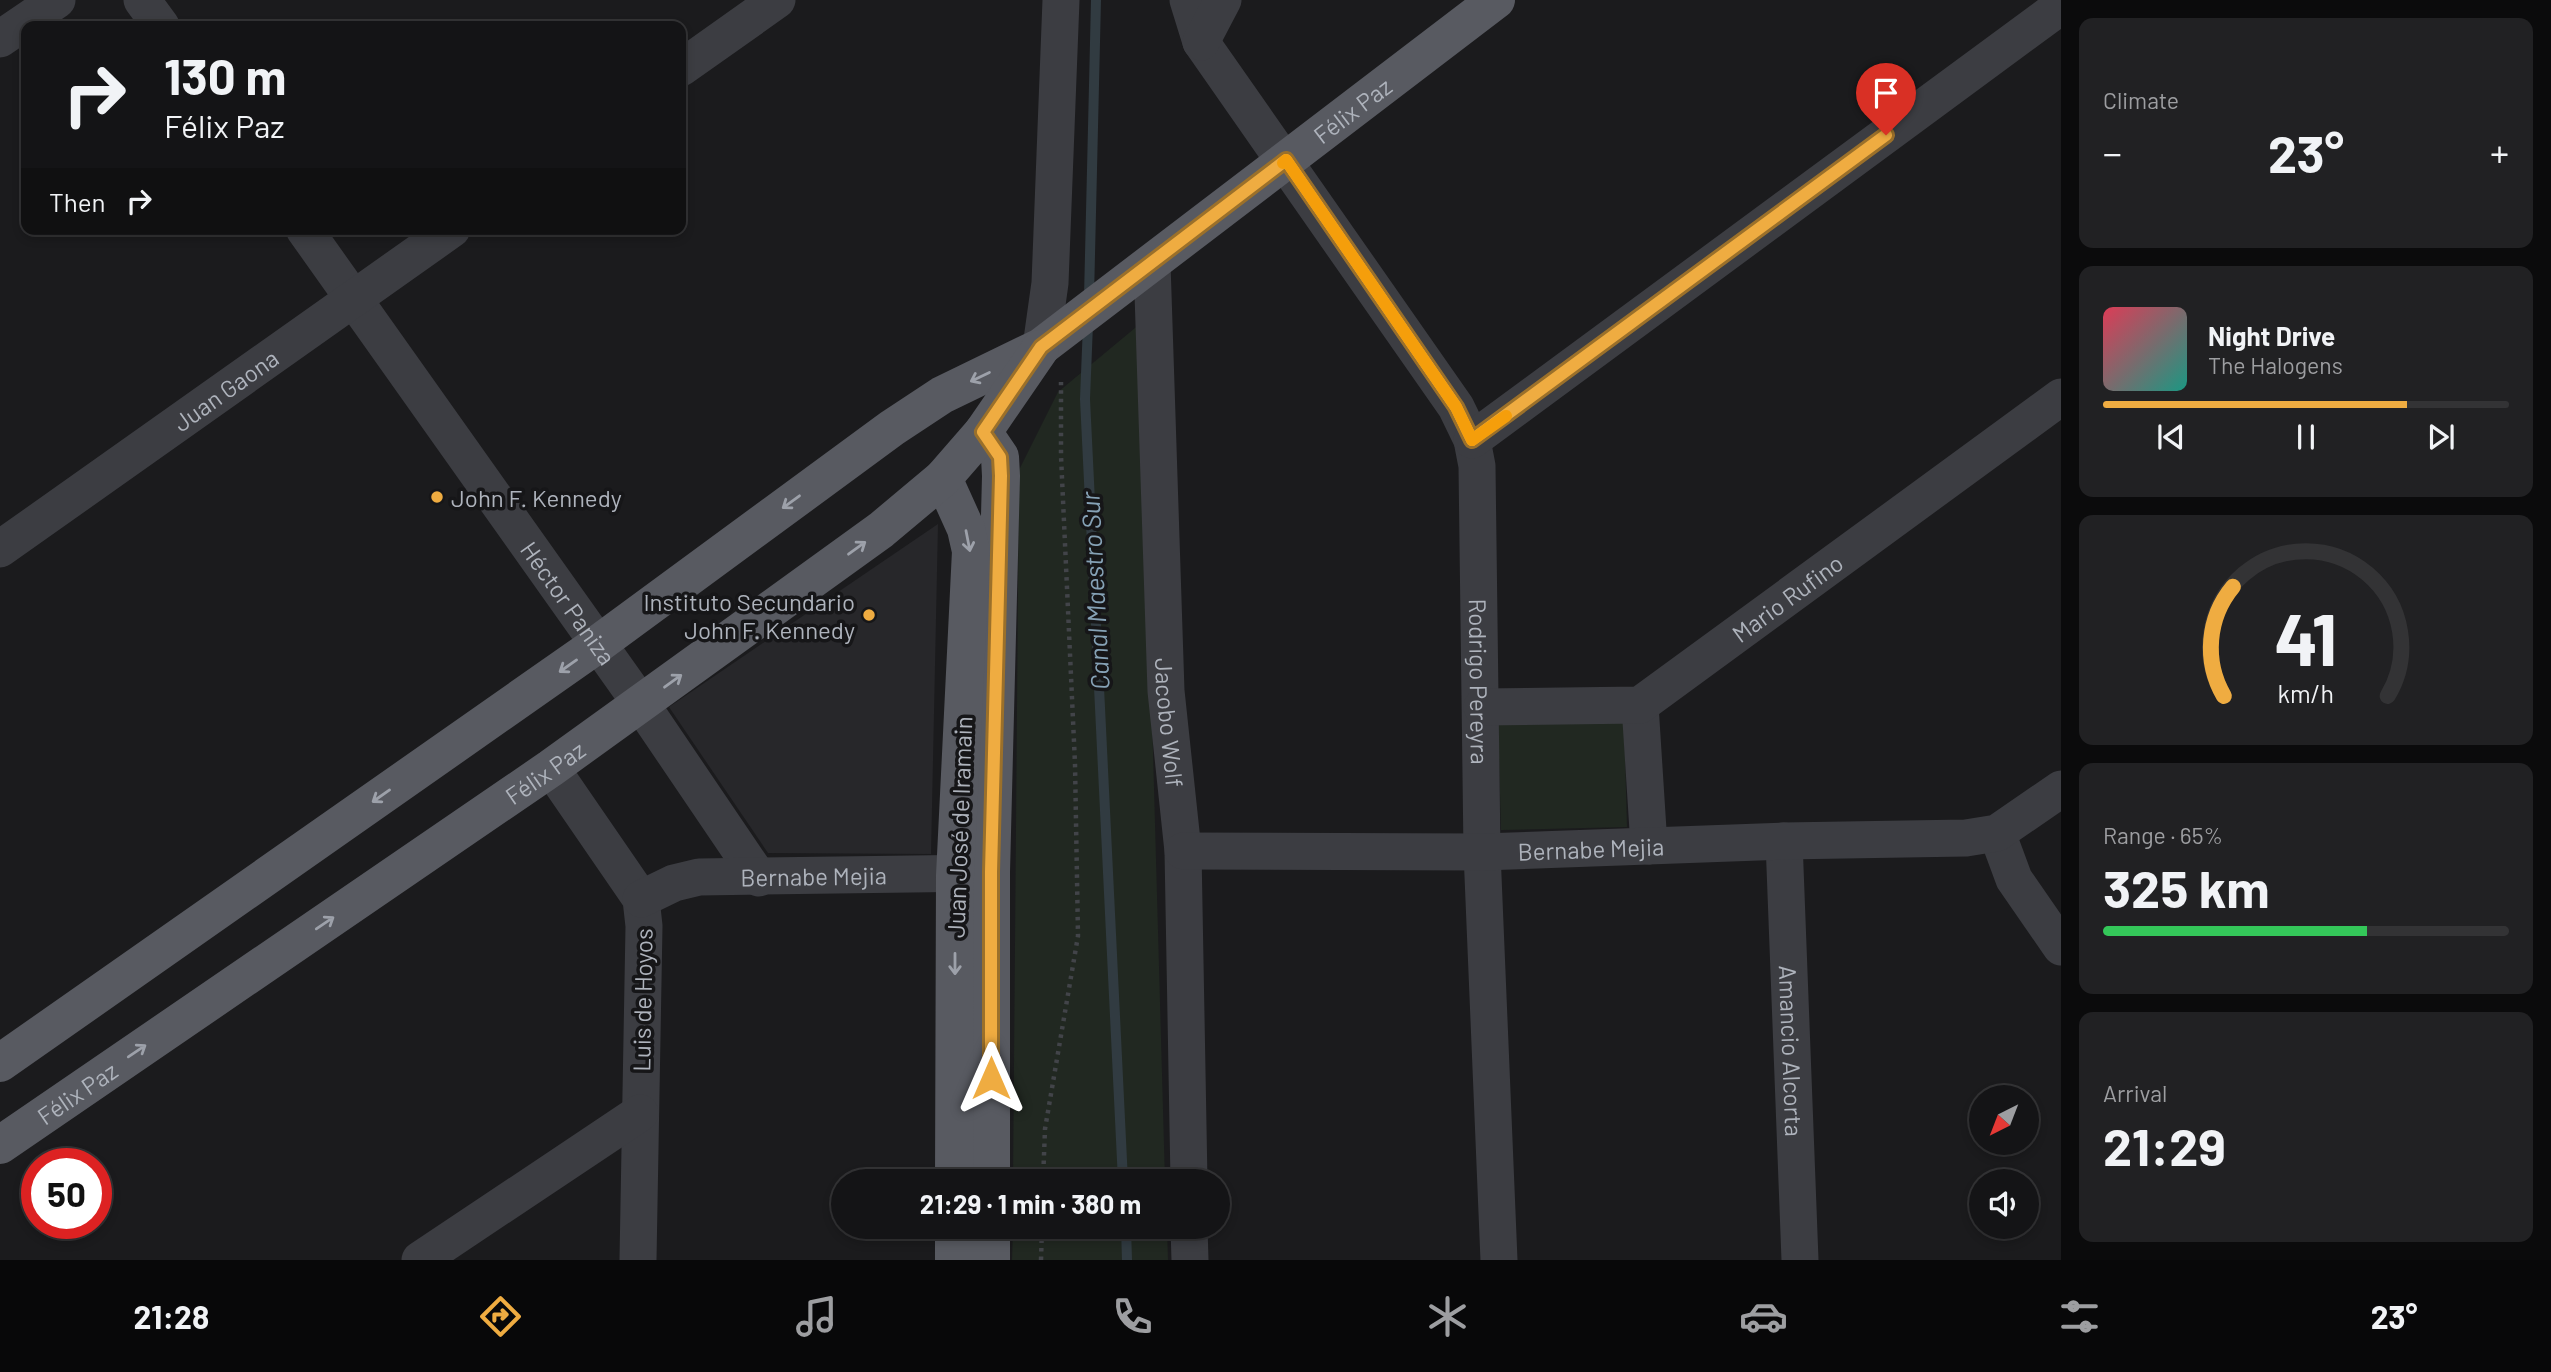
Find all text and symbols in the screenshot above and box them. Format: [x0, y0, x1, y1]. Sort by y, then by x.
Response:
text: 130 m [164, 46, 286, 105]
icon: right [49, 49, 140, 140]
pin [1856, 63, 1916, 135]
street label: Félix Paz [1307, 71, 1397, 149]
icon: arrive [1867, 74, 1905, 112]
text: Climate [2103, 86, 2179, 114]
text: Félix Paz [164, 106, 285, 144]
text: 23° [2268, 121, 2344, 183]
text: − [2103, 129, 2122, 175]
text: + [2490, 129, 2509, 175]
icon: right [120, 182, 158, 220]
text: Then [49, 186, 106, 217]
text: Night Drive [2208, 320, 2335, 351]
street label: Juan Gaona [167, 342, 283, 437]
text: The Halogens [2208, 351, 2343, 379]
one-way arrow [970, 370, 991, 384]
icon: previous [2152, 418, 2190, 456]
icon: pause [2287, 418, 2325, 456]
icon: next [2422, 418, 2460, 456]
place label: John F. Kennedy [451, 483, 622, 512]
marker: John F. Kennedy [429, 489, 445, 505]
water label: Canal Maestro Sur [1073, 490, 1115, 691]
one-way arrow [782, 495, 801, 510]
one-way arrow [962, 529, 975, 552]
street label: Héctor Paniza [515, 535, 623, 670]
one-way arrow [847, 540, 866, 555]
street label: Mario Rufino [1726, 547, 1848, 648]
place label: Instituto Secundario John F. Kennedy [643, 587, 855, 644]
text: 41 [2275, 593, 2337, 681]
street label: Rodrigo Pereyra [1464, 598, 1495, 765]
marker: Instituto Secundario John F. Kennedy [861, 607, 877, 623]
street label: Jacobo Wolf [1150, 658, 1191, 789]
one-way arrow [559, 659, 578, 673]
one-way arrow [663, 674, 682, 688]
text: km/h [2278, 678, 2334, 708]
street label: Juan José de Iramain [941, 716, 977, 938]
street label: Félix Paz [499, 734, 590, 810]
one-way arrow [372, 789, 391, 803]
text: Range · 65% [2103, 821, 2223, 849]
street label: Bernabe Mejia [1517, 831, 1665, 865]
text: 325 km [2103, 856, 2270, 918]
street label: Bernabe Mejia [740, 860, 887, 891]
one-way arrow [315, 915, 334, 930]
street label: Luis de Hoyos [626, 928, 658, 1072]
one-way arrow [948, 952, 962, 975]
street label: Amancio Alcorta [1774, 964, 1810, 1137]
position arrow [954, 1041, 1028, 1115]
one-way arrow [127, 1044, 146, 1058]
street label: Félix Paz [31, 1055, 122, 1130]
text: Arrival [2103, 1079, 2167, 1107]
north arrow [1969, 1085, 2039, 1155]
map controls [1969, 1085, 2039, 1239]
text: 21:29 [2103, 1114, 2226, 1176]
speed limit sign: 50 [21, 1148, 112, 1239]
button: sound [1969, 1169, 2039, 1239]
text: 21:29 · 1 min · 380 m [920, 1188, 1141, 1219]
icon: directions [476, 1292, 525, 1341]
icon: music [792, 1292, 841, 1341]
icon: phone [1108, 1292, 1157, 1341]
icon: climate [1423, 1292, 1472, 1341]
icon: car [1739, 1292, 1788, 1341]
icon: filters [2055, 1292, 2104, 1341]
text: 21:28 [133, 1297, 209, 1335]
text: 23° [2371, 1297, 2418, 1335]

